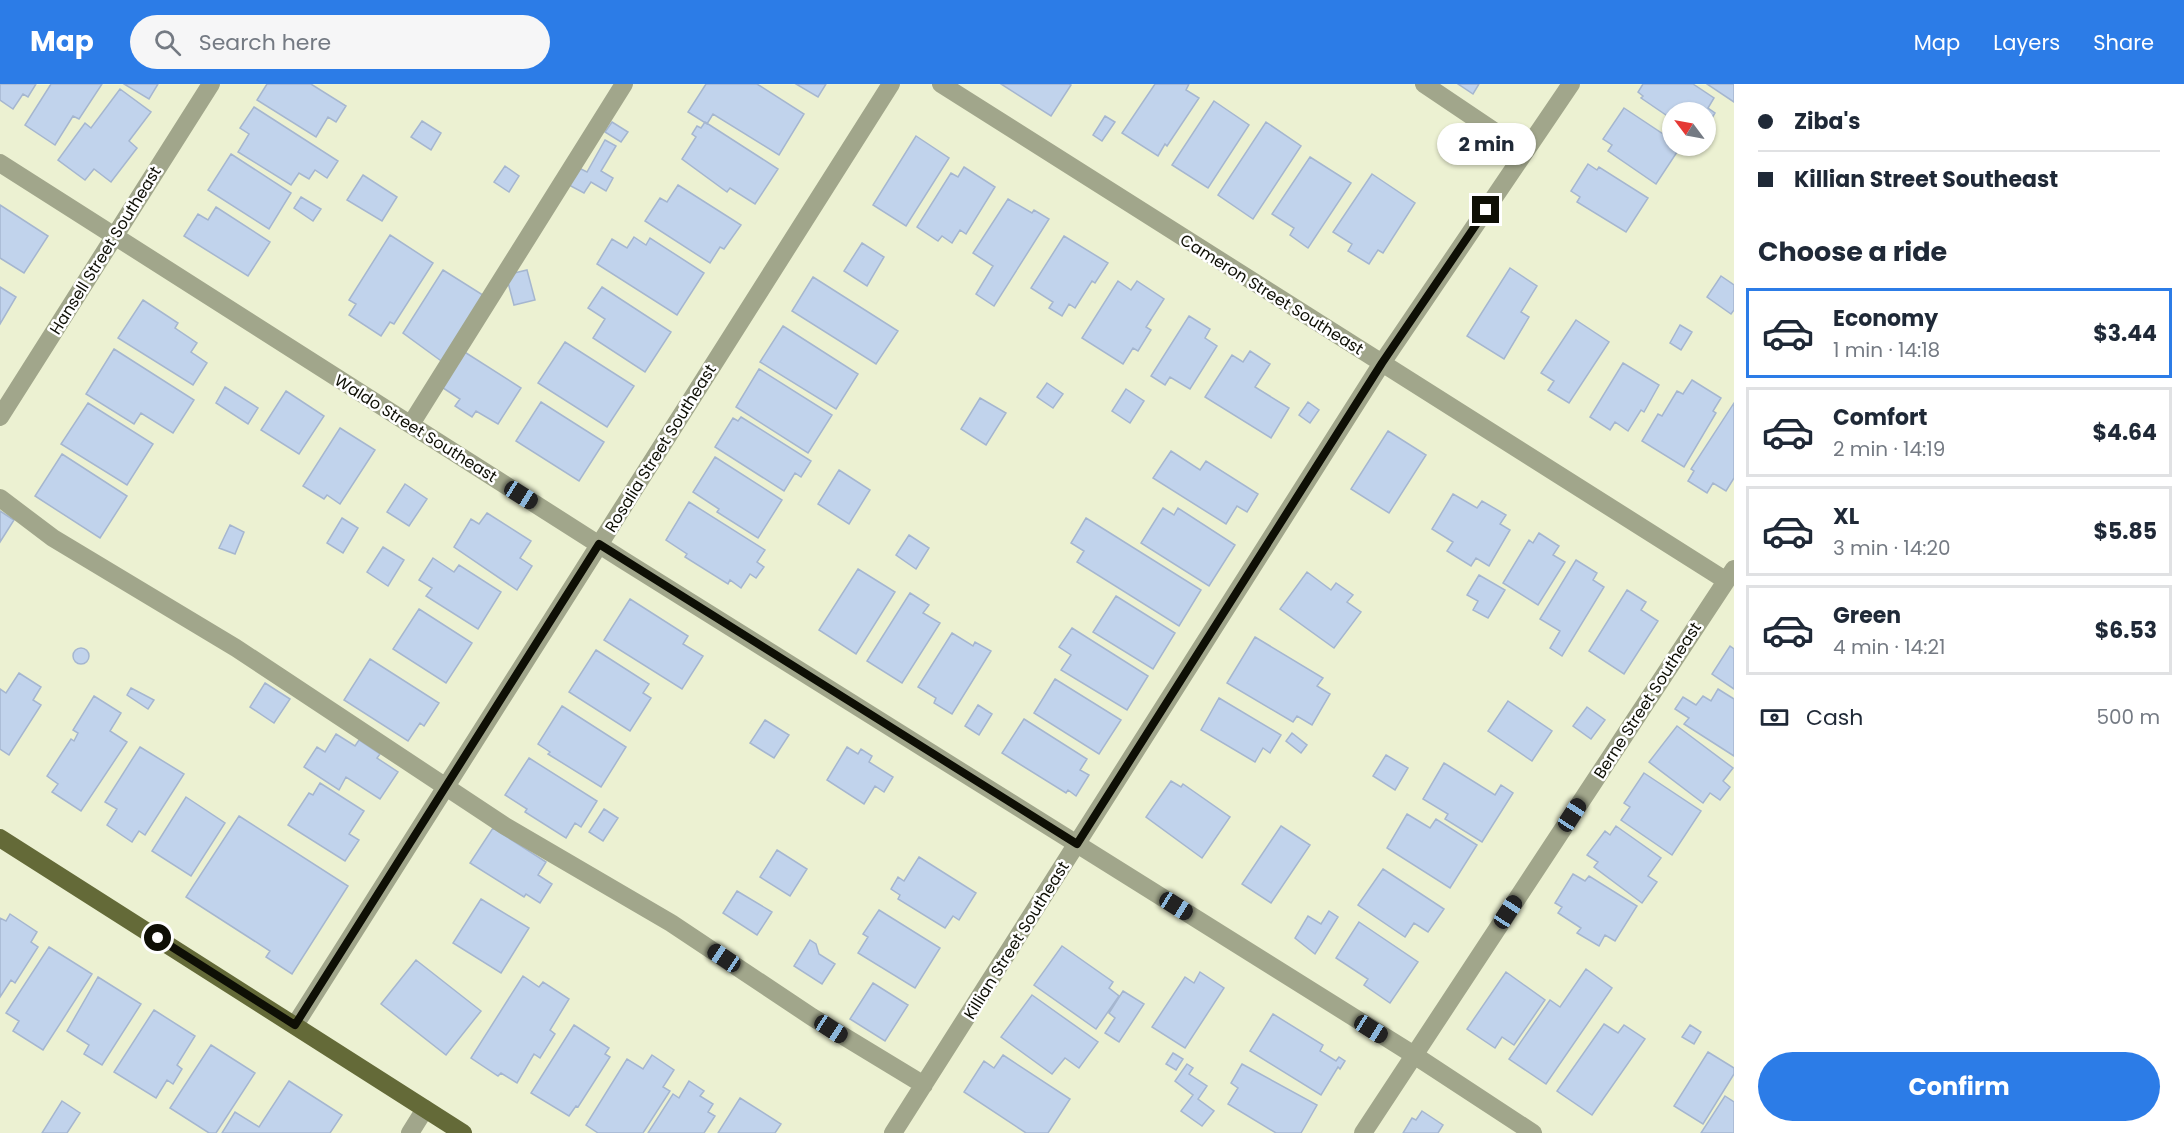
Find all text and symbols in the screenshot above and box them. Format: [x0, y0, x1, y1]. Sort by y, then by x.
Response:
search box [130, 15, 550, 69]
text: Map [30, 22, 94, 61]
icon: search [151, 26, 184, 59]
text: Search here [199, 27, 331, 58]
text: Map [1914, 28, 1960, 57]
text: Layers [1993, 28, 2060, 57]
text: Share [2093, 28, 2154, 57]
north arrow [1662, 102, 1716, 156]
map controls [1662, 102, 1716, 156]
text: Ziba's [1794, 106, 1861, 137]
callout: 2 min [1436, 123, 1536, 165]
text: 2 min [1458, 130, 1515, 158]
street label: Hansell Street Southeast [44, 162, 167, 339]
text: Killian Street Southeast [1794, 164, 2058, 195]
route end [1472, 196, 1499, 223]
street label: Cameron Street Southeast [1176, 228, 1368, 361]
text: Choose a ride [1758, 233, 1947, 270]
text: Economy [1833, 303, 1938, 334]
icon: car [1761, 306, 1815, 360]
text: $3.44 [2093, 318, 2157, 349]
text: 1 min · 14:18 [1833, 336, 1940, 364]
street label: Rosalia Street Southeast [599, 360, 722, 537]
street label: Waldo Street Southeast [330, 369, 502, 488]
text: Comfort [1833, 402, 1927, 433]
icon: car [1761, 405, 1815, 459]
text: $4.64 [2093, 417, 2157, 448]
text: 2 min · 14:19 [1833, 435, 1945, 463]
car [501, 478, 541, 512]
text: XL [1833, 501, 1859, 532]
icon: car [1761, 504, 1815, 558]
text: $5.85 [2093, 516, 2157, 547]
text: 3 min · 14:20 [1833, 534, 1951, 562]
text: Green [1833, 600, 1901, 631]
icon: car [1761, 603, 1815, 657]
text: $6.53 [2095, 615, 2157, 646]
street label: Berne Street Southeast [1588, 618, 1707, 783]
text: 4 min · 14:21 [1833, 633, 1945, 661]
icon: cash [1758, 701, 1791, 734]
text: Cash [1806, 702, 1863, 733]
text: 500 m [2096, 703, 2160, 731]
car [1555, 795, 1589, 835]
street label: Killian Street Southeast [958, 857, 1075, 1024]
car [1156, 889, 1196, 923]
car [1491, 892, 1525, 932]
route start [144, 924, 171, 951]
car [704, 940, 744, 976]
car [811, 1012, 851, 1046]
car [1351, 1012, 1391, 1046]
button: Confirm [1758, 1052, 2160, 1121]

